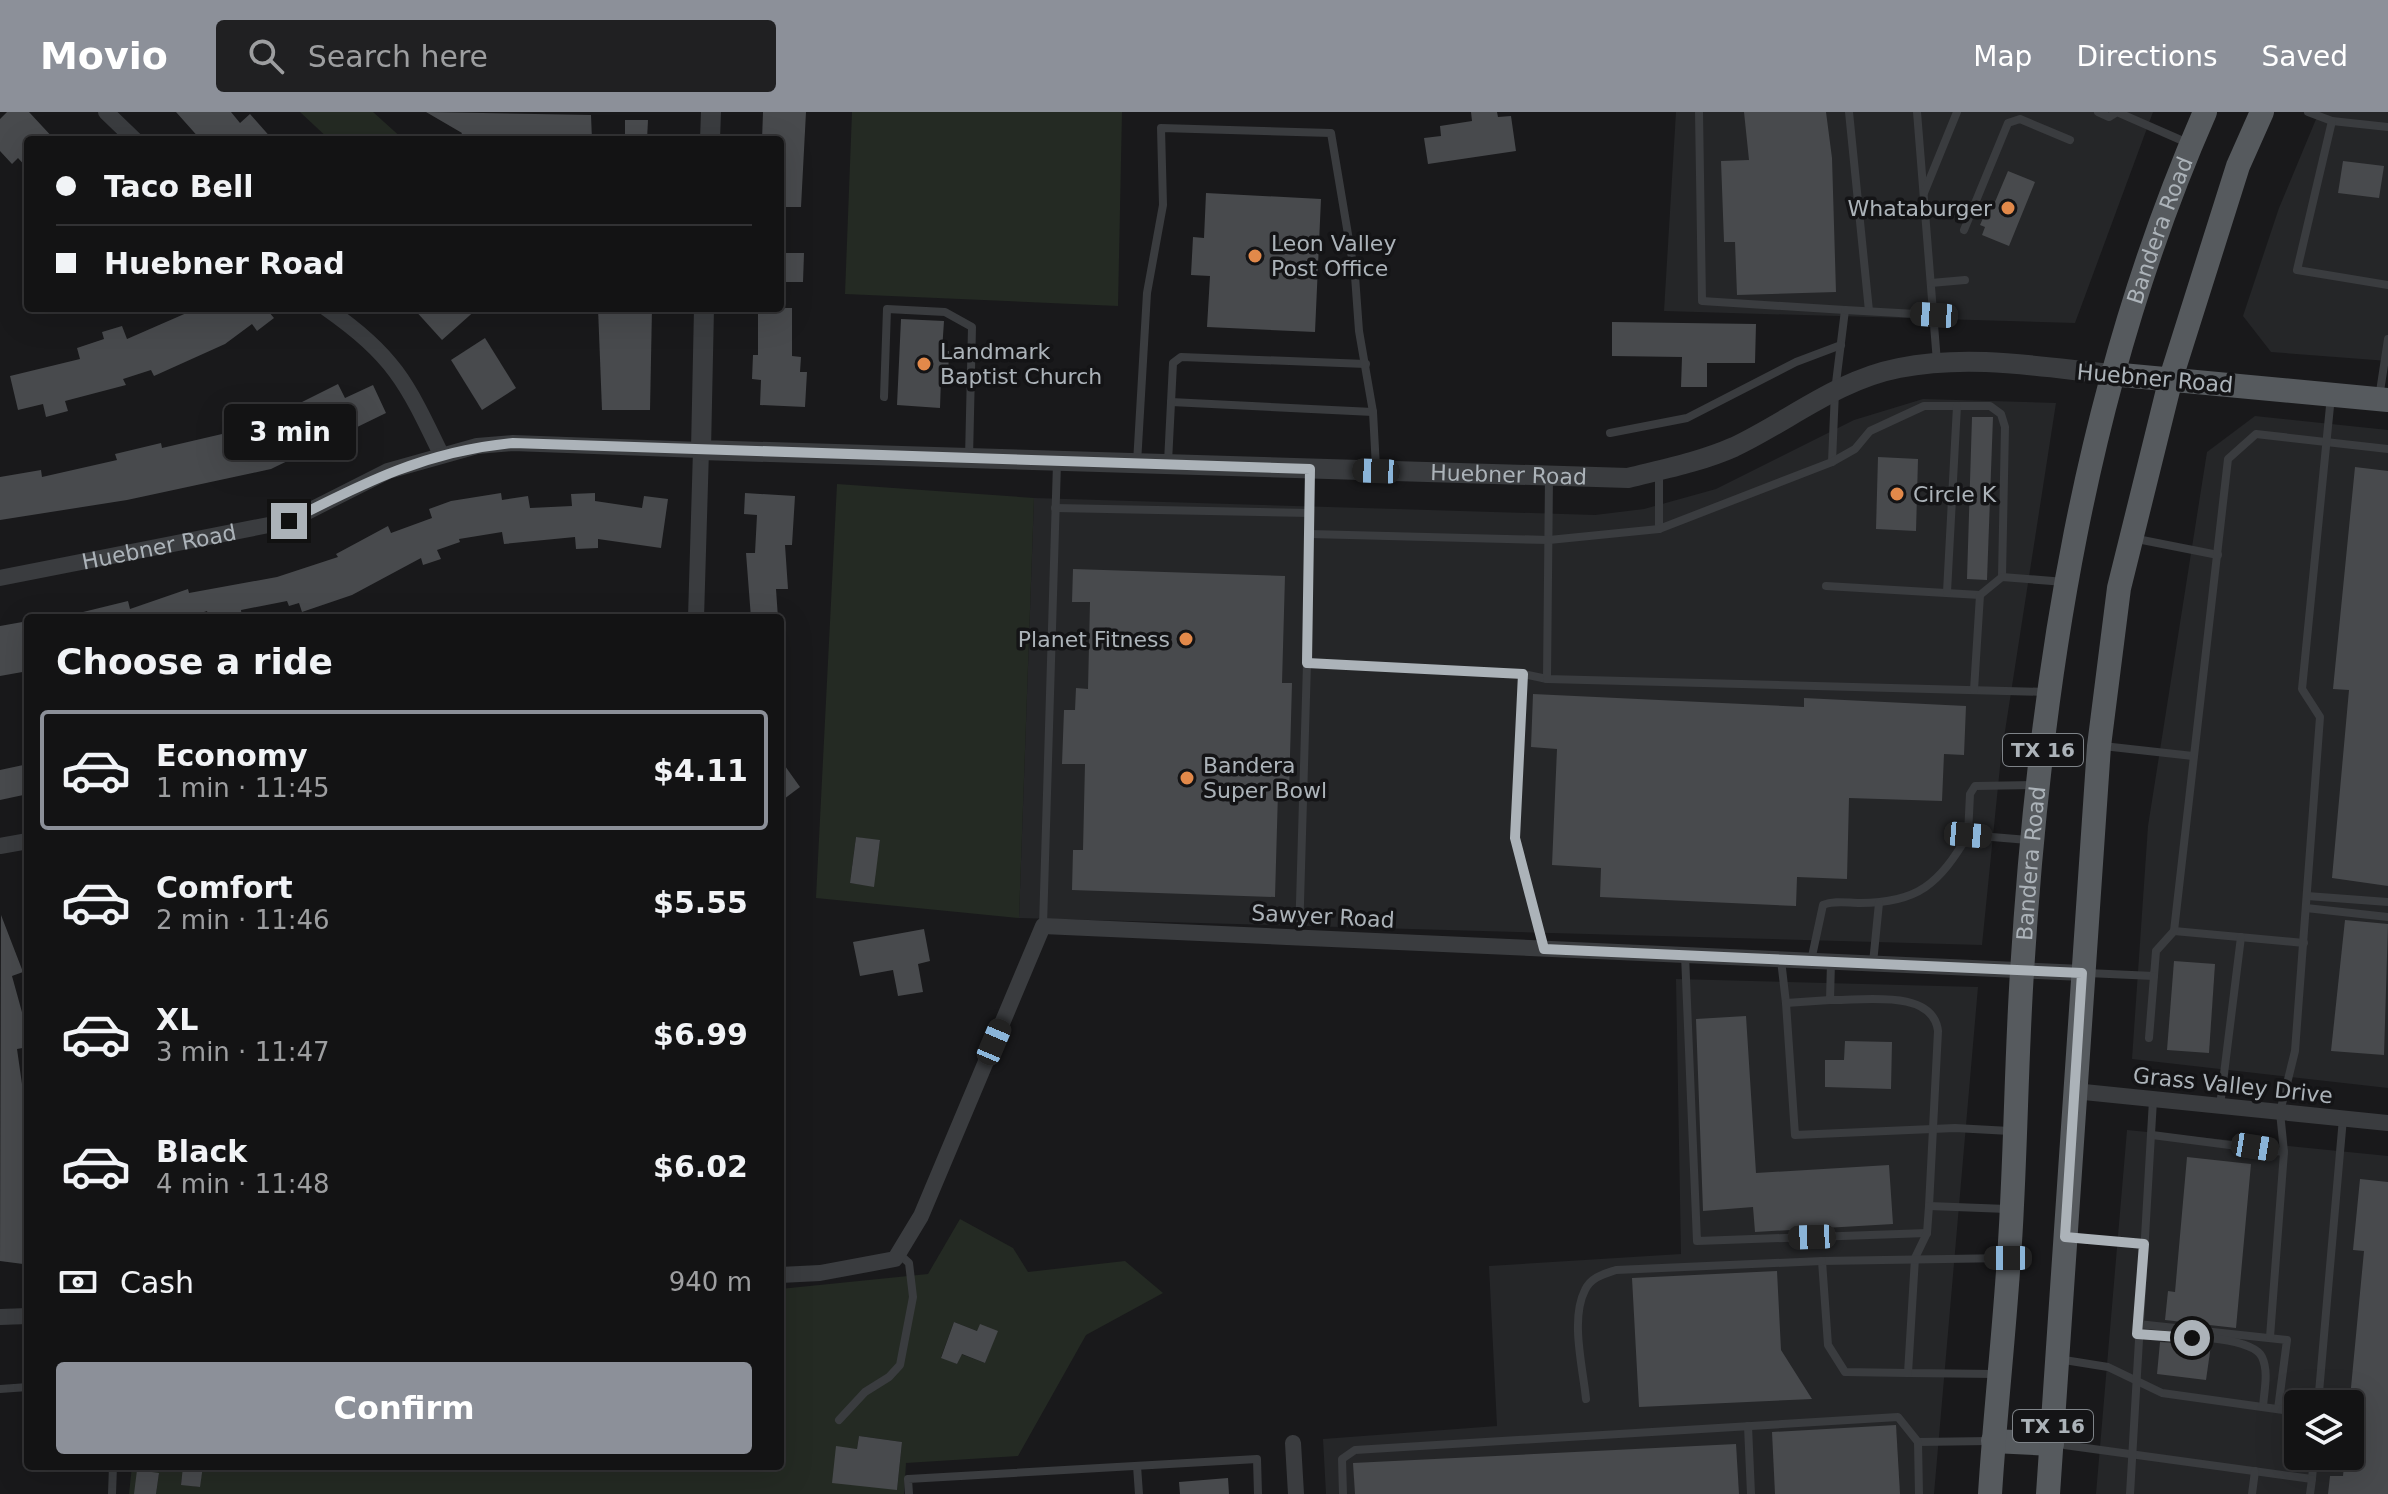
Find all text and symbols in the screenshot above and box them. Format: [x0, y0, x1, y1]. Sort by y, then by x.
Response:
search box [216, 20, 776, 92]
text: Movio [40, 34, 168, 78]
icon: search [244, 34, 288, 78]
text: Search here [308, 39, 488, 74]
text: Map [1973, 40, 2032, 73]
text: Directions [2076, 40, 2217, 73]
text: Saved [2261, 40, 2348, 73]
street label: Bandera Road [2122, 153, 2198, 307]
text: Taco Bell [104, 169, 253, 204]
place label: Whataburger [1848, 196, 1993, 221]
marker: Whataburger [1999, 199, 2017, 217]
place label: Leon Valley Post Office [1271, 231, 1396, 281]
text: Huebner Road [104, 246, 345, 281]
marker: Leon Valley Post Office [1246, 247, 1264, 265]
car [1909, 301, 1959, 329]
place label: Landmark Baptist Church [940, 339, 1102, 389]
marker: Landmark Baptist Church [915, 355, 933, 373]
street label: Huebner Road [2076, 359, 2234, 398]
callout: 3 min [223, 405, 355, 461]
text: 3 min [249, 417, 331, 447]
car [1352, 458, 1400, 484]
street label: Huebner Road [1430, 460, 1587, 490]
place label: Circle K [1913, 482, 1997, 507]
marker: Circle K [1888, 485, 1906, 503]
route end [271, 503, 307, 539]
street label: Huebner Road [80, 520, 238, 575]
place label: Planet Fitness [1018, 627, 1170, 652]
marker: Planet Fitness [1177, 630, 1195, 648]
text: Choose a ride [56, 641, 333, 682]
icon: car [60, 734, 132, 806]
road number: TX 16 [2003, 734, 2083, 766]
text: Economy [156, 738, 308, 773]
text: $4.11 [653, 753, 748, 788]
place label: Bandera Super Bowl [1203, 753, 1327, 803]
marker: Bandera Super Bowl [1178, 769, 1196, 787]
text: 1 min · 11:45 [156, 773, 330, 803]
street label: Bandera Road [2012, 785, 2050, 941]
car [1943, 821, 1993, 849]
icon: car [60, 866, 132, 938]
text: Comfort [156, 870, 293, 905]
text: $5.55 [653, 885, 748, 920]
street label: Sawyer Road [1251, 900, 1395, 933]
text: 2 min · 11:46 [156, 905, 330, 935]
icon: car [60, 998, 132, 1070]
text: XL [156, 1002, 198, 1037]
car [974, 1015, 1014, 1069]
text: $6.99 [653, 1017, 748, 1052]
text: 3 min · 11:47 [156, 1037, 330, 1067]
street label: Grass Valley Drive [2132, 1063, 2334, 1108]
icon: car [60, 1130, 132, 1202]
car [2229, 1131, 2281, 1163]
text: Black [156, 1134, 247, 1169]
text: $6.02 [653, 1149, 748, 1184]
text: 4 min · 11:48 [156, 1169, 330, 1199]
car [1788, 1224, 1836, 1250]
car [1984, 1246, 2032, 1270]
icon: cash [56, 1260, 100, 1304]
text: Cash [120, 1265, 194, 1300]
text: 940 m [669, 1267, 752, 1297]
route start [2174, 1320, 2210, 1356]
button: Confirm [56, 1362, 752, 1454]
map controls [2284, 1390, 2364, 1470]
button: layers [2284, 1390, 2364, 1470]
road number: TX 16 [2013, 1410, 2093, 1442]

